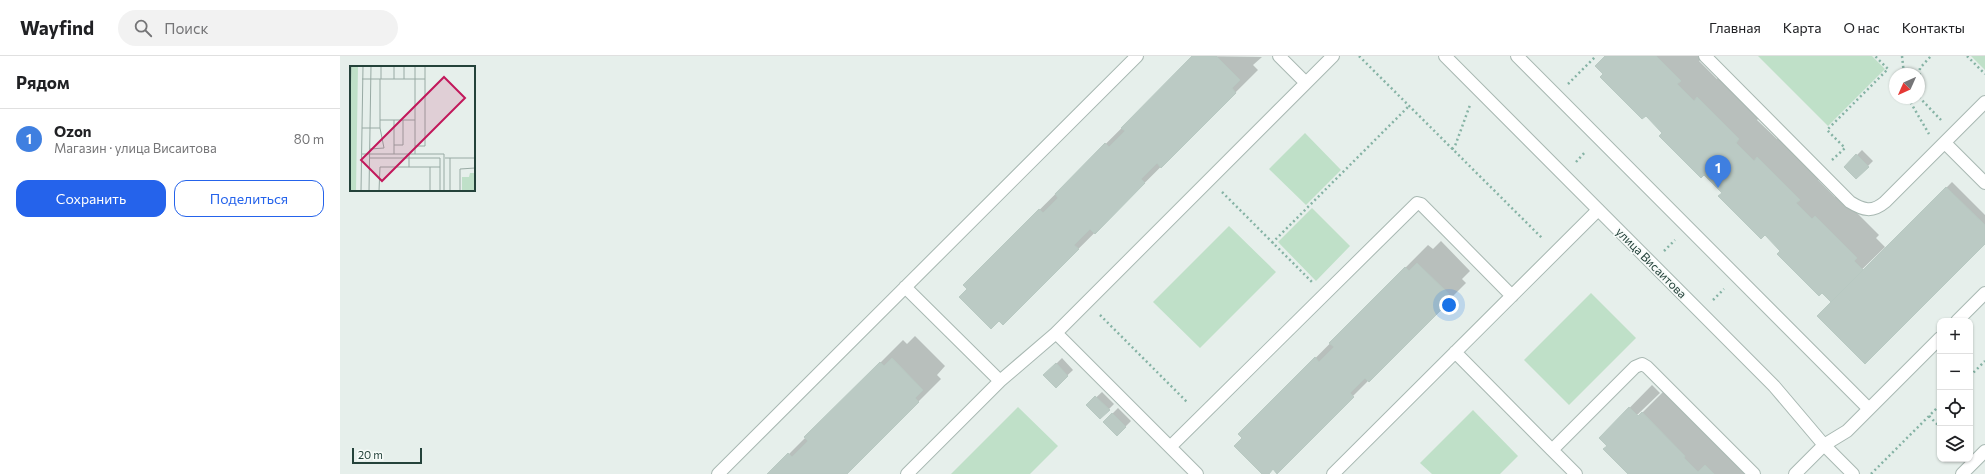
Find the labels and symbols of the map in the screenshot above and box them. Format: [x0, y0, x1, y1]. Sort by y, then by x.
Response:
inset map [350, 66, 475, 191]
north arrow [1889, 68, 1925, 104]
pin: 1 [1705, 155, 1731, 188]
street label: улица Висаитова [1613, 224, 1690, 301]
your location [1439, 295, 1459, 315]
scale bar [352, 446, 422, 465]

